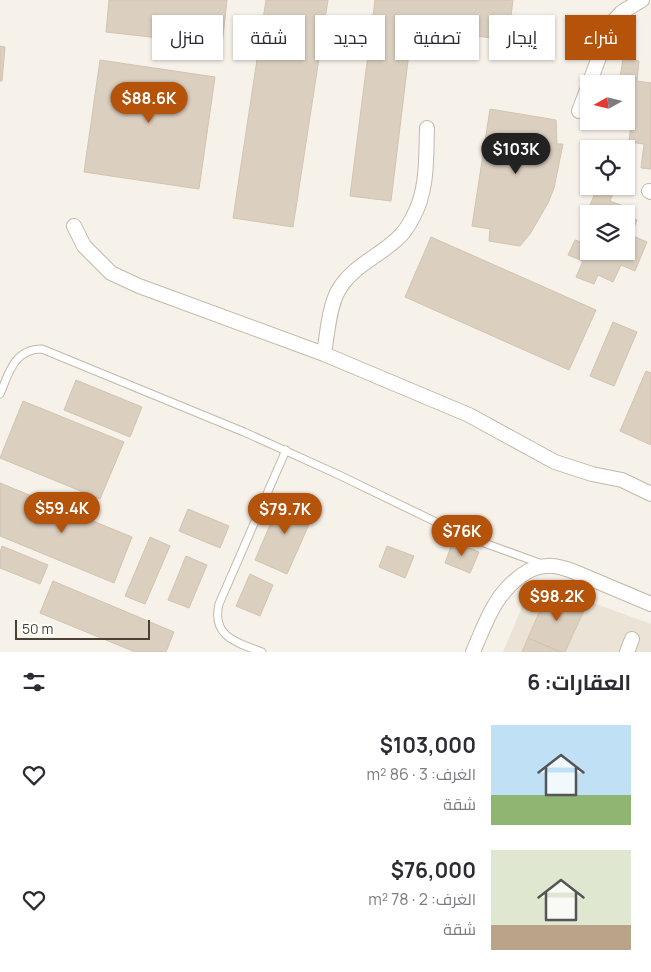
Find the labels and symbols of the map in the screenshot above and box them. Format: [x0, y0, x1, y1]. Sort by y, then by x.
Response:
north arrow [580, 75, 635, 130]
pin: $88.6K [108, 82, 190, 124]
pin: $103K [481, 132, 551, 175]
pin: $59.4K [21, 492, 103, 534]
pin: $79.7K [244, 492, 326, 535]
pin: $76K [432, 514, 492, 557]
pin: $98.2K [516, 580, 598, 622]
scale bar [15, 617, 150, 640]

